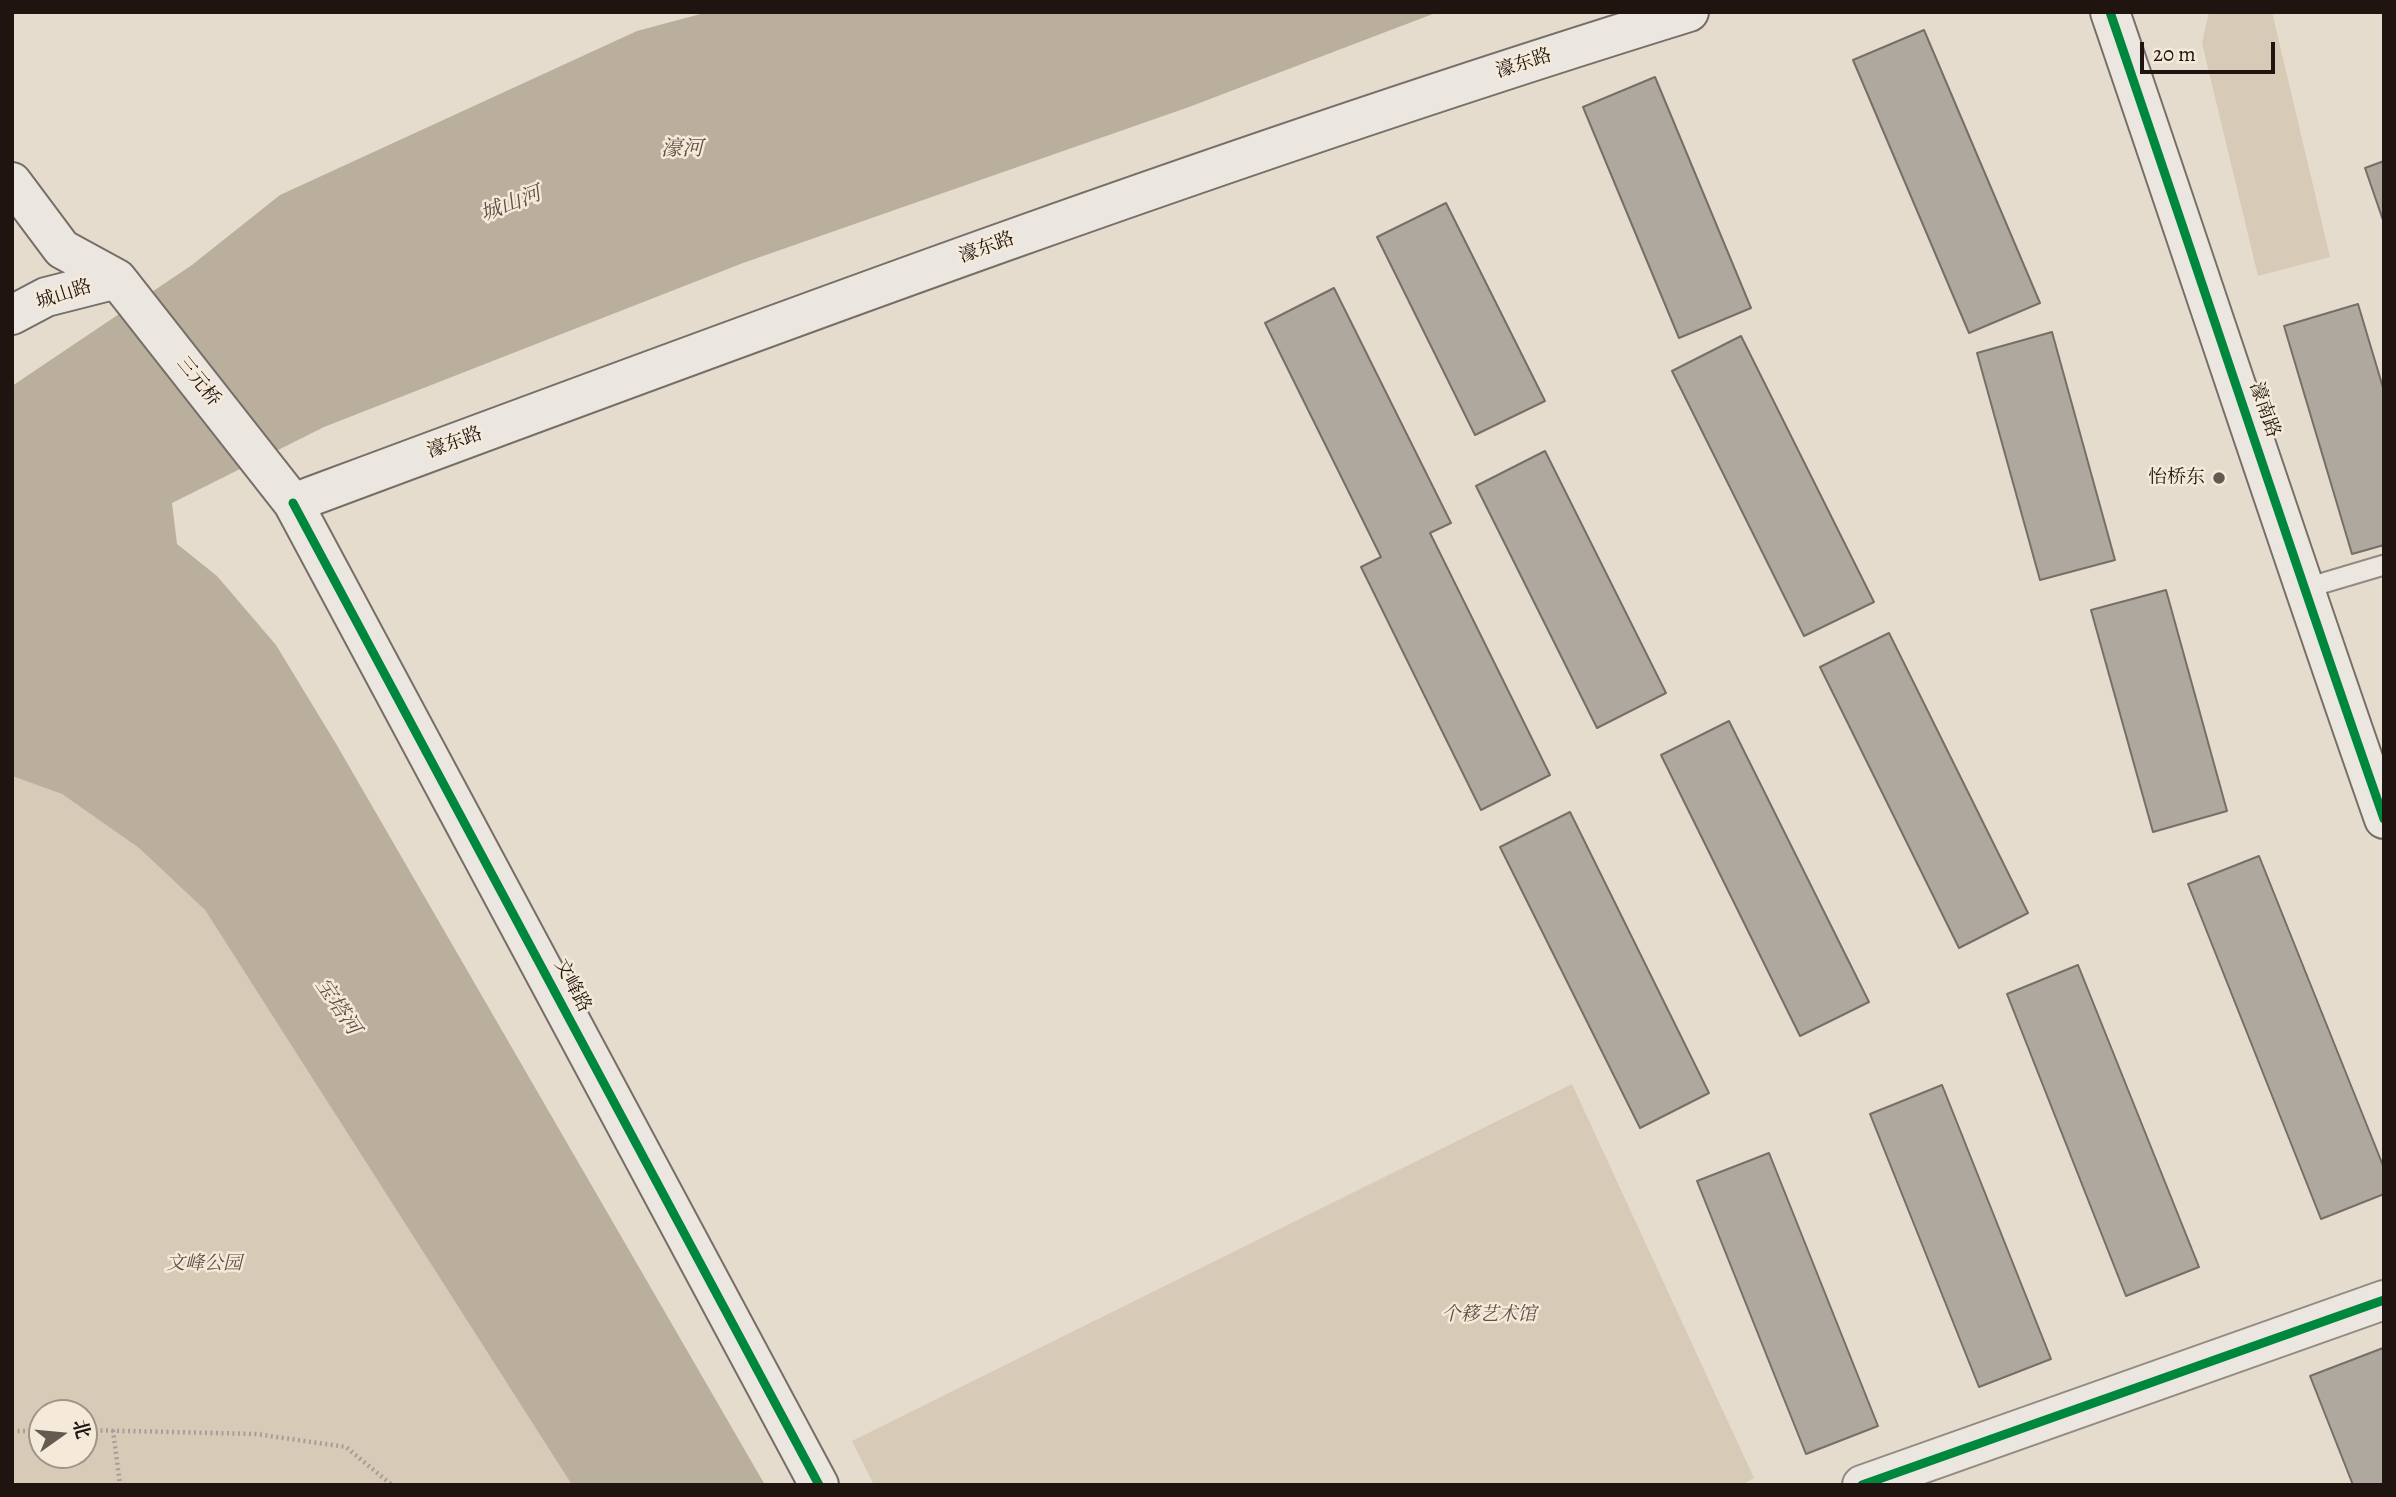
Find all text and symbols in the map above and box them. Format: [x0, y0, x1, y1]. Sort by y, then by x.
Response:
scale bar [2144, 28, 2279, 72]
text: 20 m [2153, 40, 2196, 68]
street label: 濠东路 [1493, 44, 1555, 84]
water label: 濠河 [661, 137, 703, 163]
water label: 城山河 [477, 182, 545, 228]
street label: 濠东路 [956, 228, 1018, 268]
street label: 城山路 [33, 275, 95, 315]
street label: 三元桥 [171, 353, 225, 411]
street label: 濠南路 [2244, 379, 2284, 441]
street label: 濠东路 [424, 423, 486, 463]
place label: 怡桥东 [2148, 467, 2205, 489]
marker: 怡桥东 [2211, 470, 2227, 486]
street label: 文峰路 [549, 955, 595, 1017]
water label: 宝塔河 [309, 974, 365, 1040]
park label: 文峰公园 [166, 1253, 242, 1275]
park label: 个簃艺术馆 [1442, 1304, 1536, 1326]
north arrow [28, 1399, 98, 1469]
text: 北 [66, 1417, 96, 1442]

